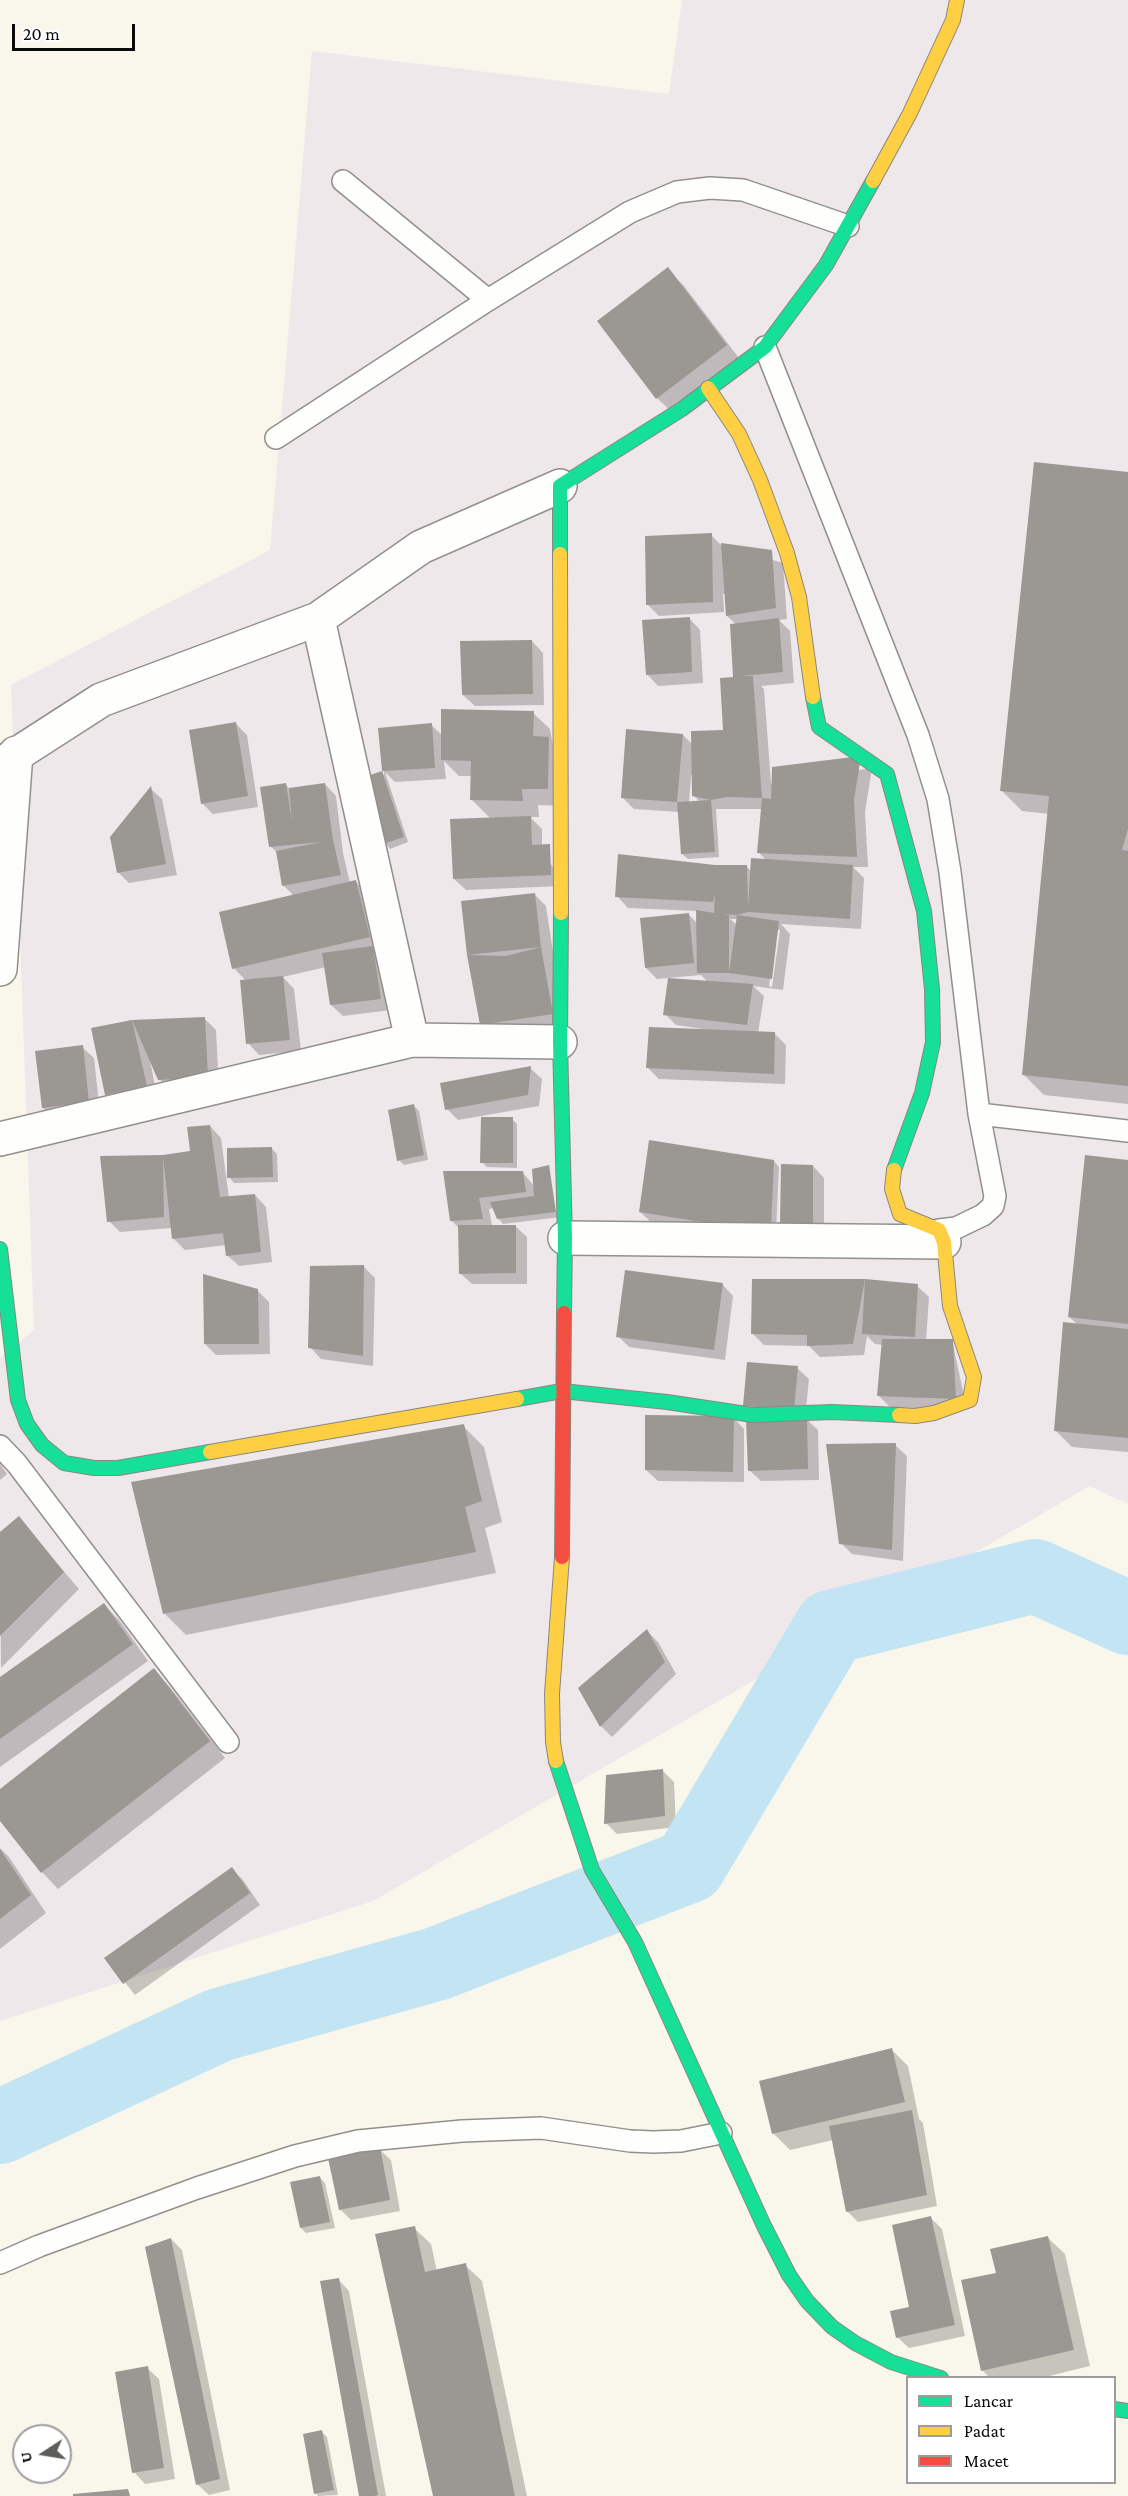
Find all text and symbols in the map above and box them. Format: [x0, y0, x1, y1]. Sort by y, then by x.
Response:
scale bar [15, 12, 138, 50]
text: 20 m [23, 24, 60, 44]
legend [906, 2376, 1116, 2484]
text: Lancar [964, 2391, 1013, 2411]
text: Padat [964, 2421, 1005, 2441]
north arrow [12, 2424, 72, 2484]
text: U [16, 2450, 35, 2465]
text: Macet [964, 2451, 1009, 2471]

